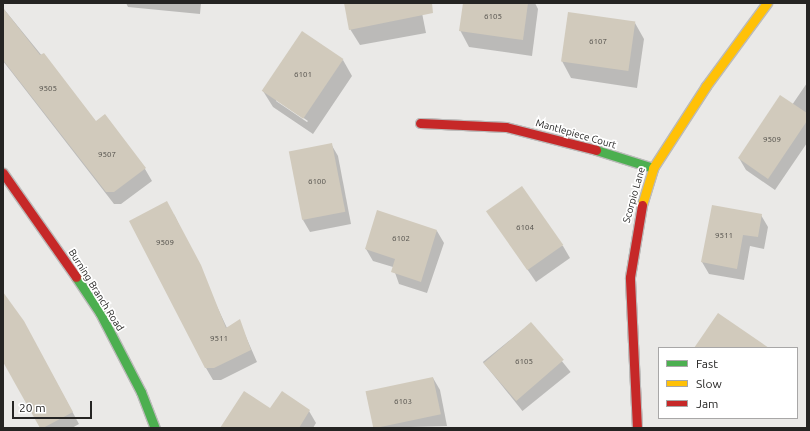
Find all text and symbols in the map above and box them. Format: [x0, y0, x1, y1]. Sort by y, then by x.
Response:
house number: 6105 [484, 12, 502, 22]
house number: 6107 [589, 37, 607, 47]
house number: 6101 [294, 70, 312, 80]
house number: 9505 [39, 84, 57, 94]
street label: Mantlepiece Court [534, 117, 618, 151]
house number: 9509 [763, 135, 781, 145]
house number: 9507 [98, 150, 116, 160]
street label: Scorpio Lane [620, 166, 648, 224]
house number: 6100 [308, 177, 326, 187]
house number: 6104 [516, 223, 534, 233]
house number: 9511 [715, 231, 733, 241]
house number: 6102 [392, 234, 410, 244]
house number: 9509 [156, 238, 174, 248]
street label: Burning Branch Road [66, 247, 126, 333]
house number: 9511 [210, 334, 228, 344]
legend [658, 347, 798, 419]
house number: 6105 [515, 357, 533, 367]
text: Fast [696, 357, 718, 370]
text: Slow [696, 377, 722, 390]
scale bar [14, 393, 94, 419]
house number: 6103 [394, 397, 412, 407]
text: Jam [696, 397, 718, 410]
text: 20 m [19, 401, 46, 414]

